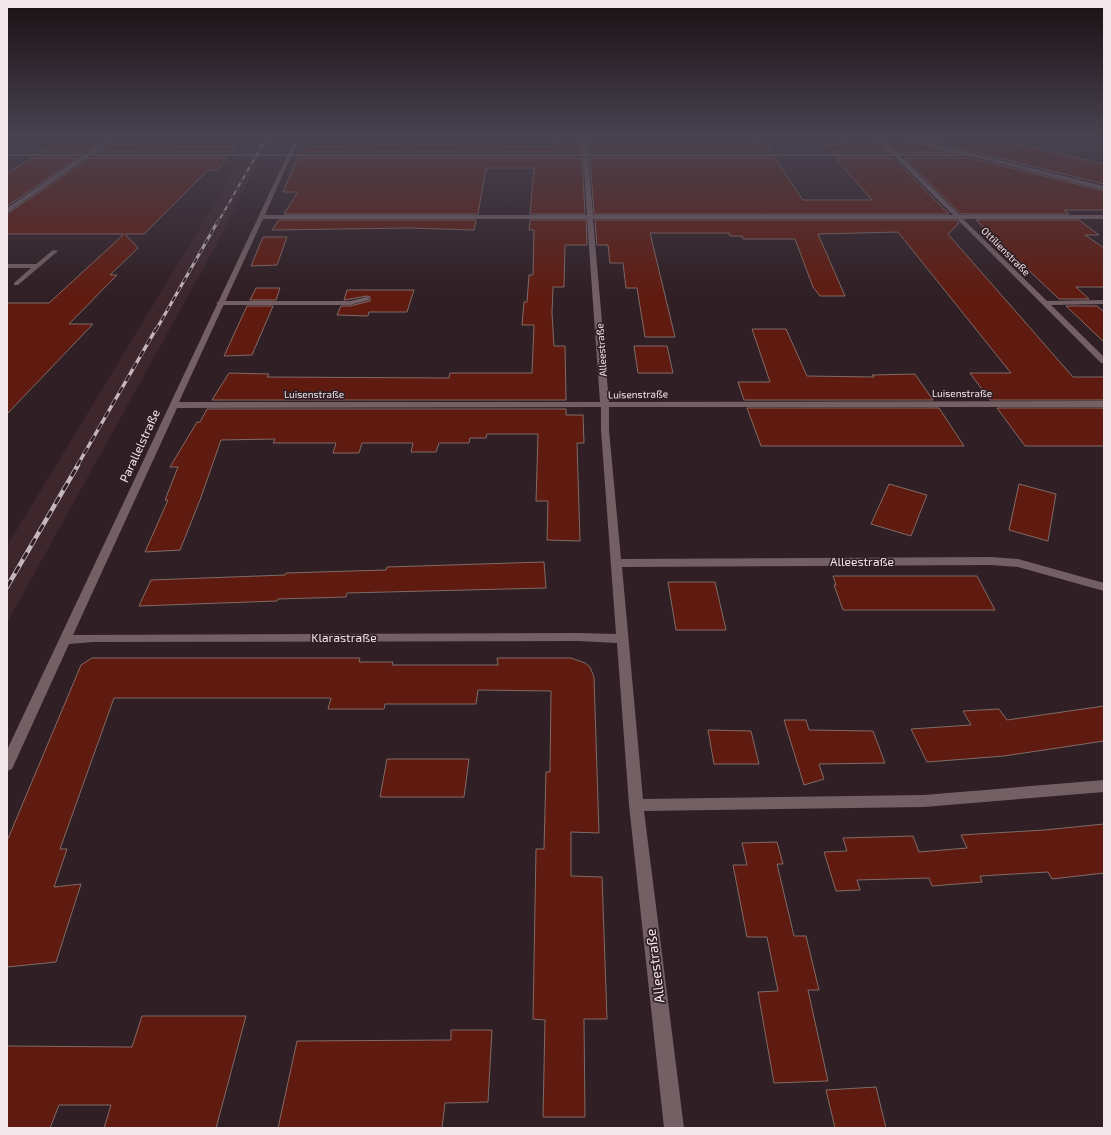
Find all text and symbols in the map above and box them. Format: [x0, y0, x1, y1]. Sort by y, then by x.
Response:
street label: Ottilienstraße [979, 224, 1033, 278]
street label: Alleestraße [593, 323, 609, 377]
street label: Luisenstraße [608, 387, 668, 401]
street label: Luisenstraße [932, 387, 992, 399]
street label: Luisenstraße [284, 388, 344, 400]
street label: Parallelstraße [116, 407, 162, 484]
street label: Alleestraße [830, 554, 894, 568]
street label: Klarastraße [311, 630, 377, 644]
street label: Alleestraße [642, 928, 667, 1004]

